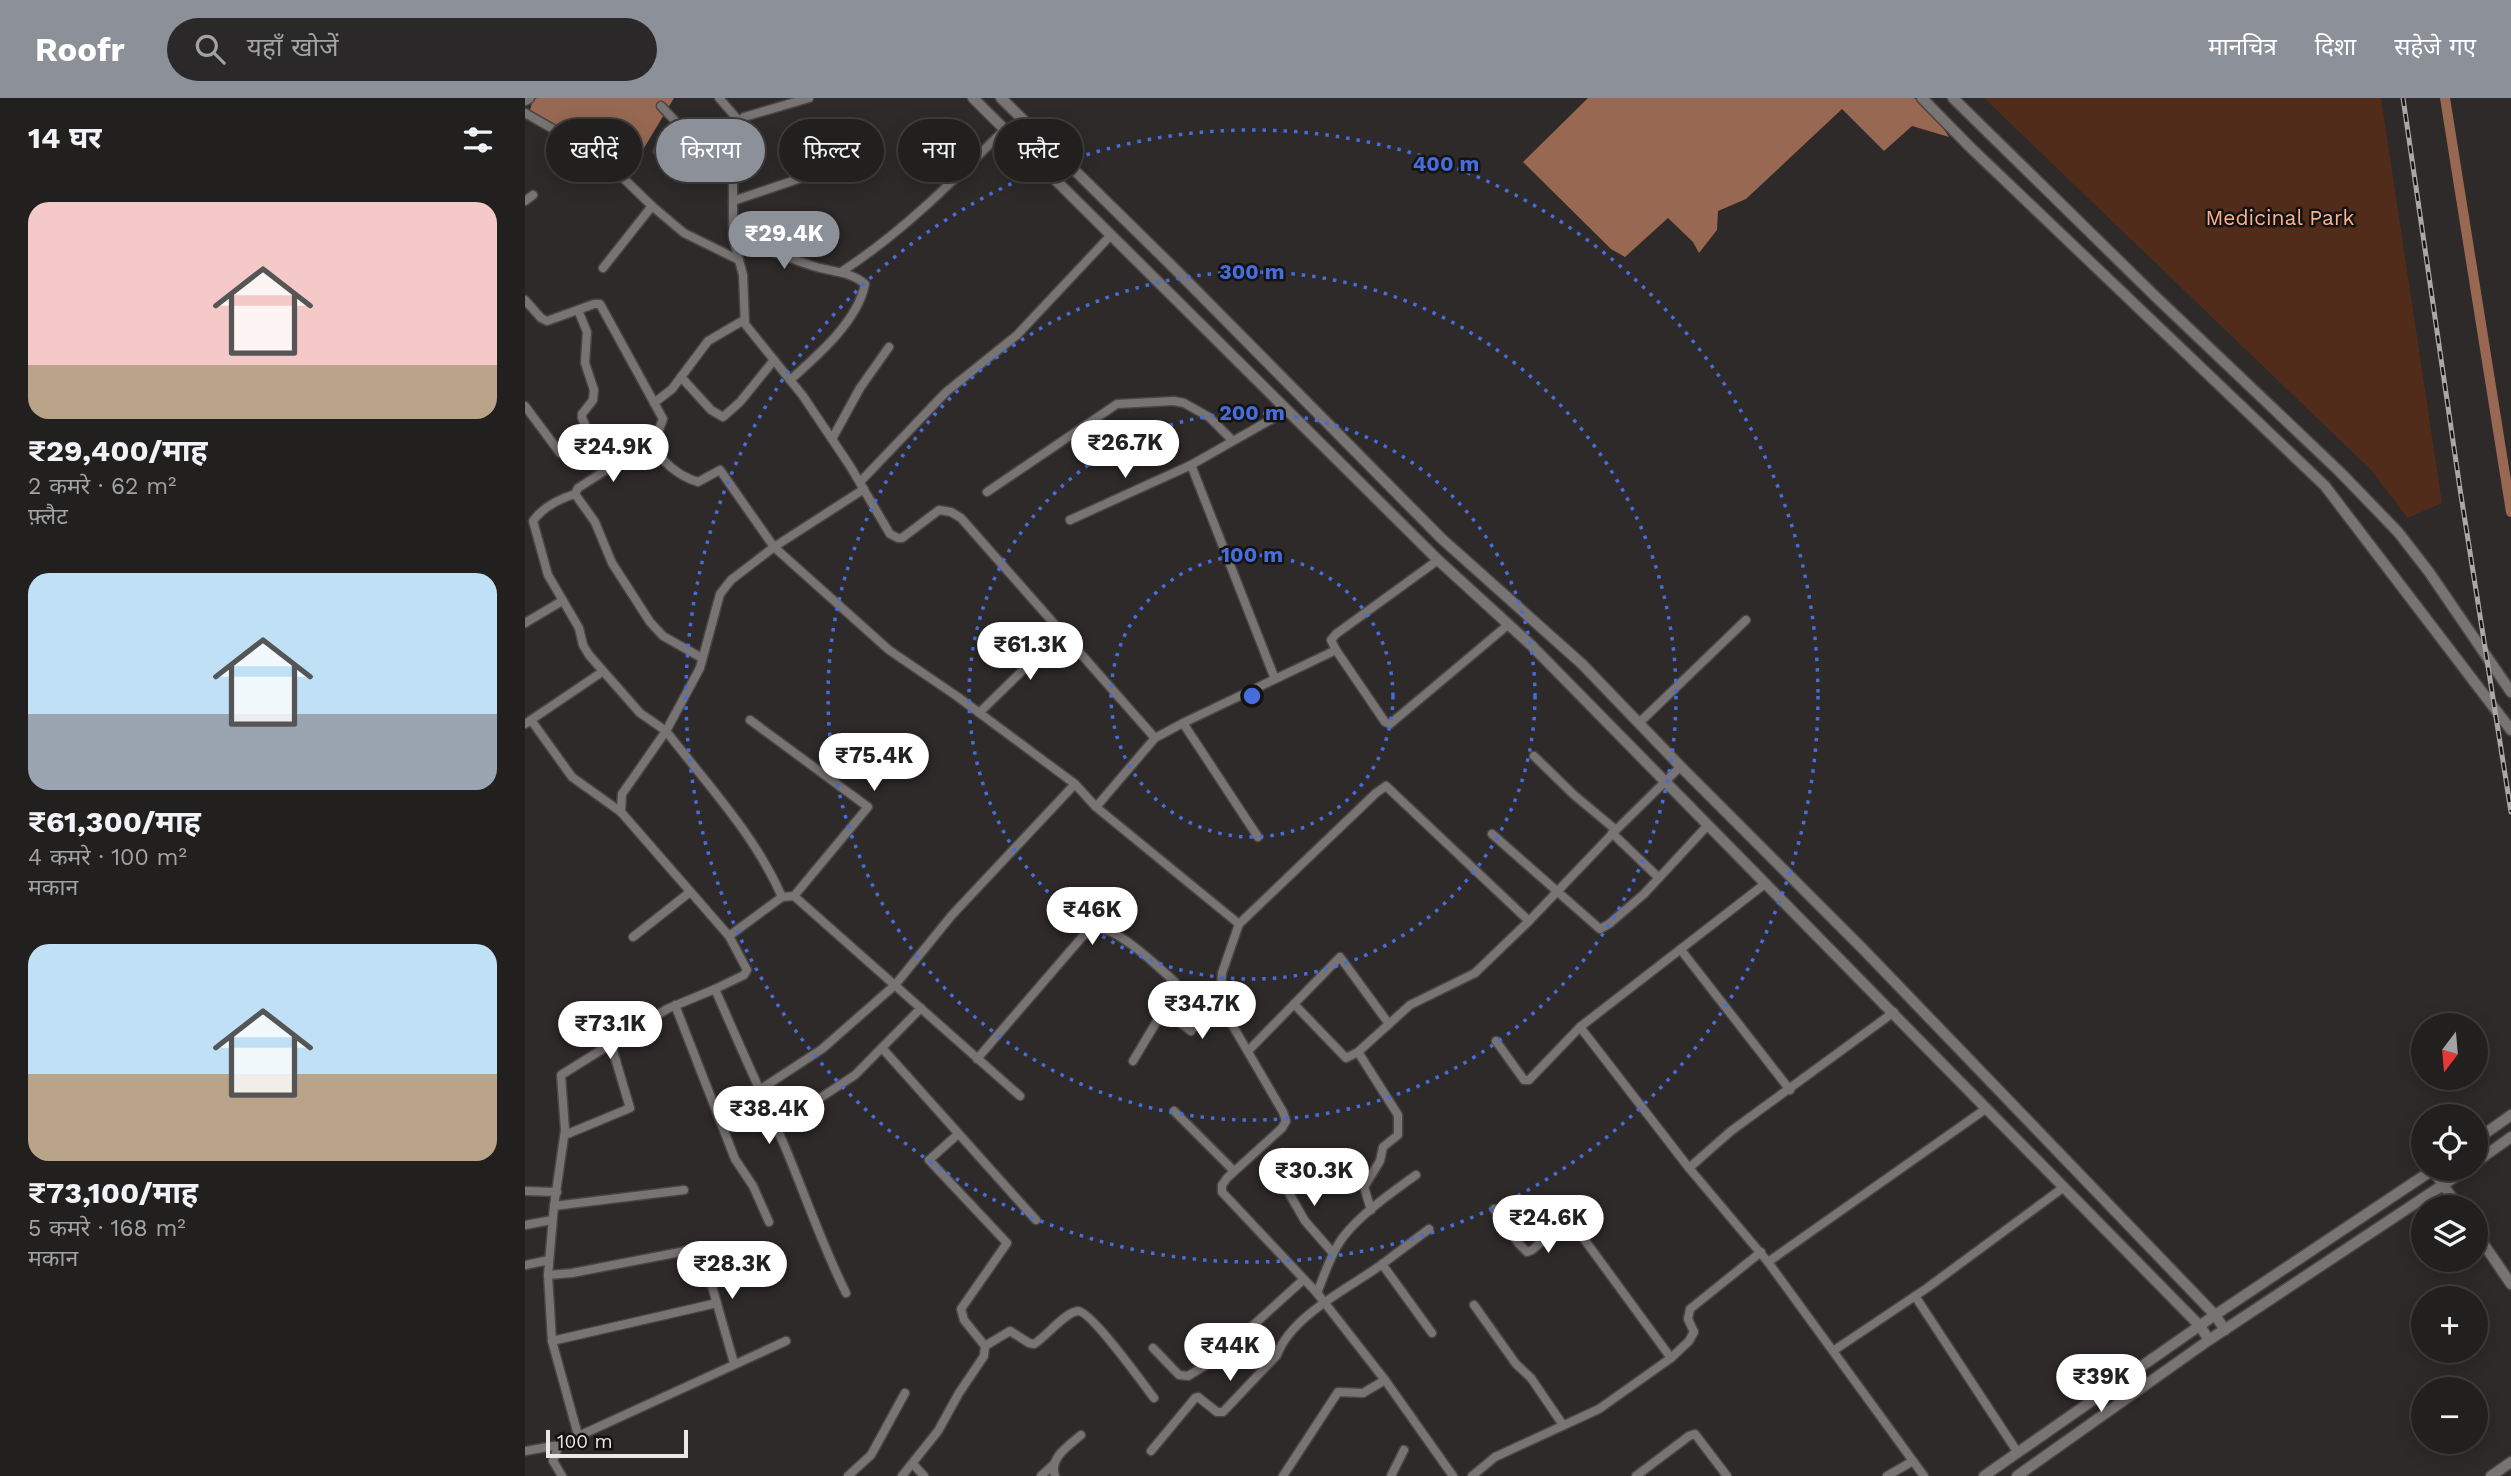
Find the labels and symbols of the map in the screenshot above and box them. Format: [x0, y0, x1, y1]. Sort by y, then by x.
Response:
text: 400 m [1413, 151, 1479, 176]
park label: Medicinal Park [2206, 205, 2355, 230]
pin: ₹29.4K [727, 212, 841, 271]
text: 300 m [1219, 259, 1285, 284]
text: 200 m [1219, 400, 1285, 425]
pin: ₹26.7K [1068, 420, 1182, 480]
pin: ₹24.9K [556, 424, 670, 484]
text: 100 m [1221, 542, 1283, 567]
pin: ₹61.3K [973, 622, 1087, 682]
centre of rings [1240, 684, 1264, 708]
pin: ₹75.4K [817, 734, 931, 793]
pin: ₹46K [1051, 888, 1133, 947]
pin: ₹34.7K [1145, 982, 1259, 1041]
pin: ₹73.1K [553, 1002, 667, 1061]
north arrow [2411, 1013, 2489, 1090]
pin: ₹38.4K [712, 1086, 826, 1146]
pin: ₹30.3K [1257, 1148, 1371, 1208]
pin: ₹24.6K [1491, 1196, 1605, 1255]
pin: ₹28.3K [675, 1242, 789, 1301]
pin: ₹44K [1189, 1324, 1271, 1383]
pin: ₹39K [2060, 1354, 2142, 1414]
scale bar [546, 1427, 688, 1459]

